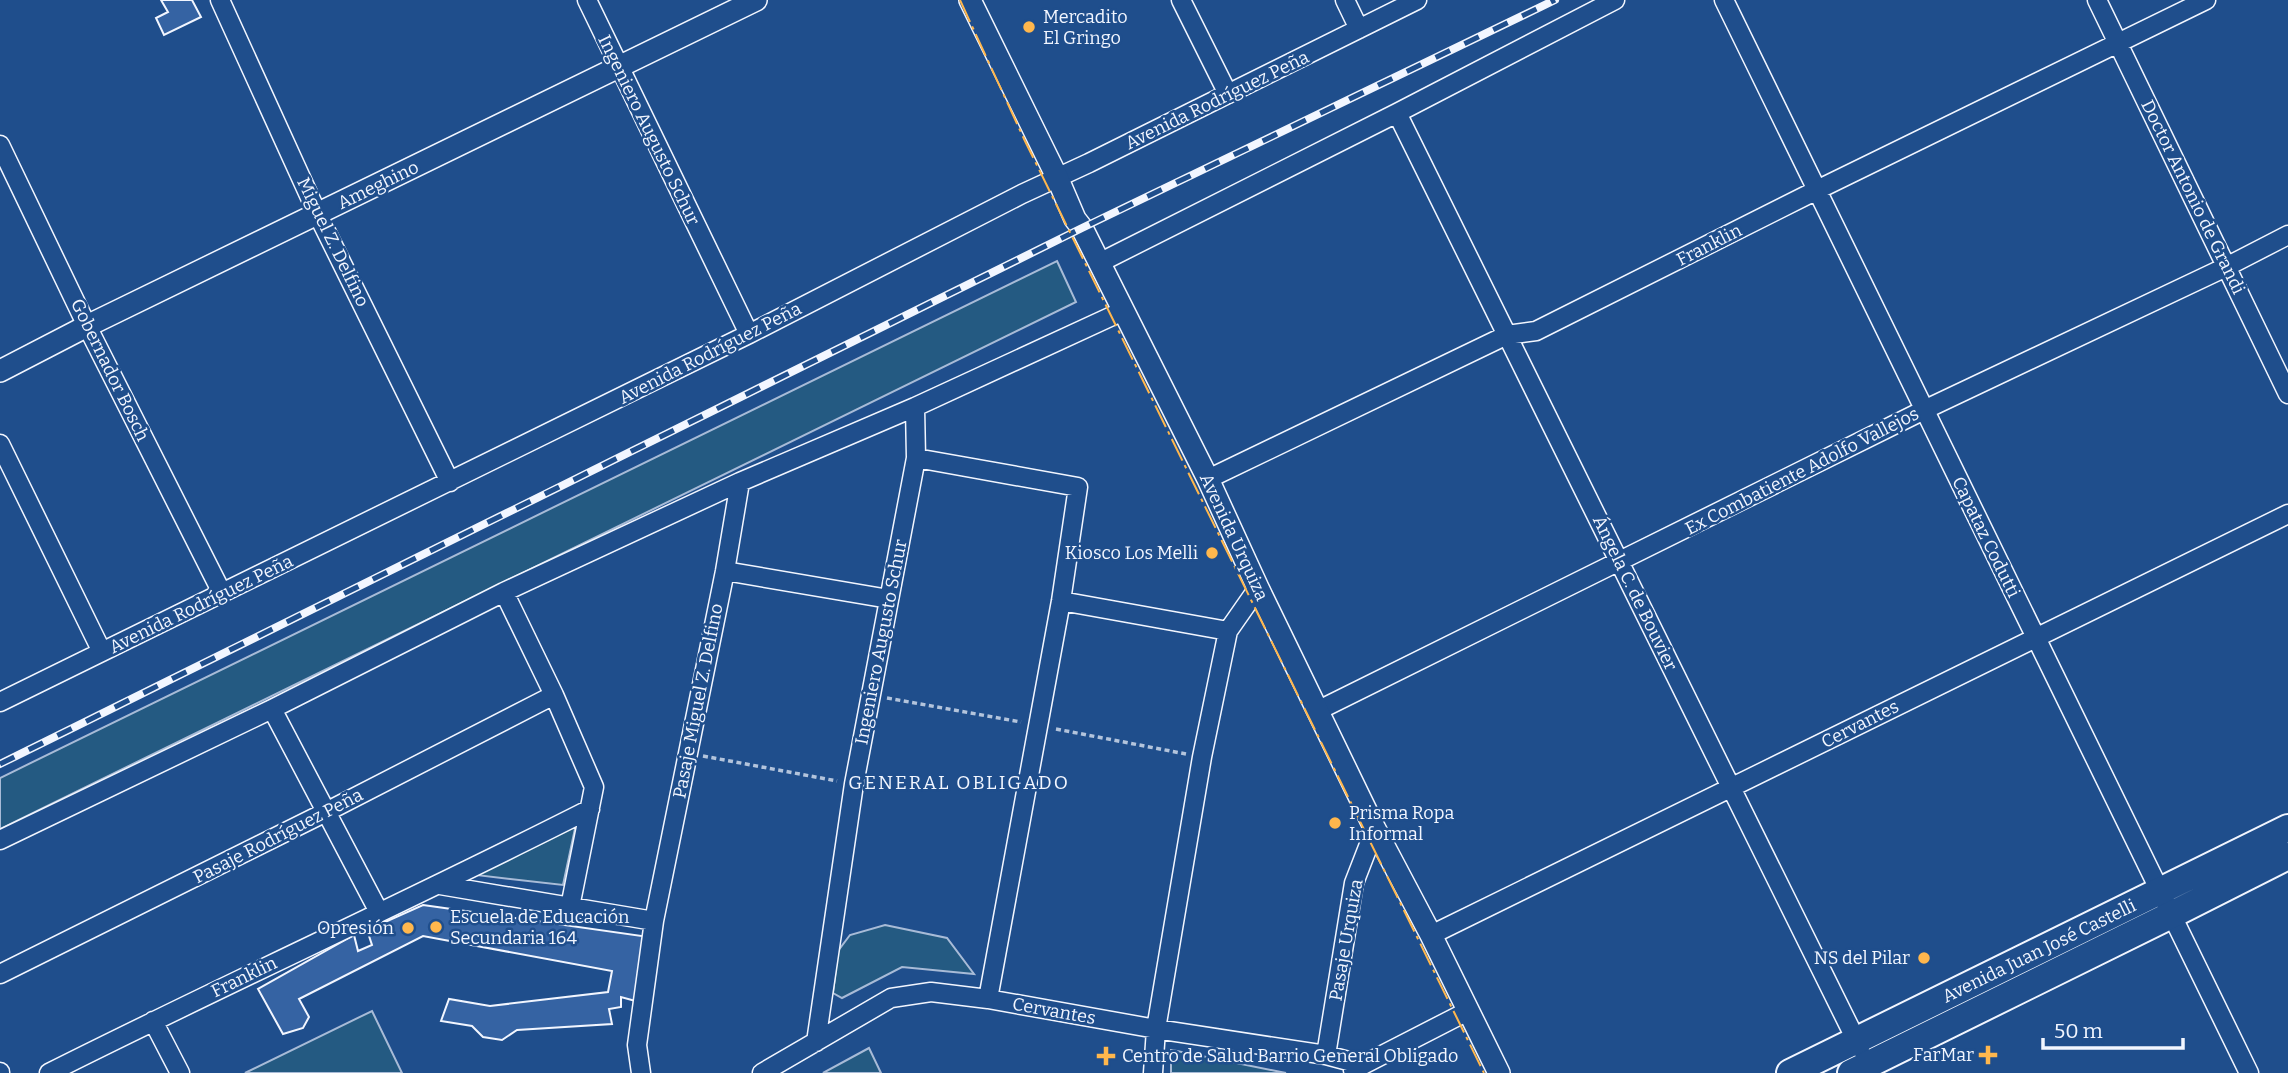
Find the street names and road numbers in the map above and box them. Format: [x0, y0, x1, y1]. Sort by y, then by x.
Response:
street label: Ingeniero Augusto Schur [593, 31, 705, 229]
street label: Avenida Rodríguez Peña [1121, 46, 1313, 154]
street label: Doctor Antonio de Grandi [2136, 96, 2250, 298]
street label: Ameghino [334, 156, 422, 214]
street label: Miguel Z. Delfino [292, 174, 374, 310]
street label: Franklin [1673, 219, 1746, 271]
street label: Gobernador Bosch [66, 295, 154, 445]
street label: Avenida Rodríguez Peña [615, 297, 805, 409]
street label: Ex Combatiente Adolfo Vallejos [1682, 402, 1922, 540]
street label: Avenida Urquiza [1195, 470, 1273, 604]
street label: Capataz Codutti [1947, 473, 2025, 601]
street label: Ángela C. de Bouvier [1588, 512, 1682, 674]
street label: Ingeniero Augusto Schur [850, 537, 912, 747]
street label: Avenida Rodríguez Peña [105, 550, 297, 658]
street label: Pasaje Miguel Z. Delfino [668, 602, 728, 800]
street label: Cervantes [1818, 695, 1902, 753]
street label: Pasaje Rodríguez Peña [190, 784, 367, 888]
street label: Pasaje Urquiza [1324, 877, 1368, 1003]
street label: Avenida Juan José Castelli [1938, 894, 2140, 1008]
street label: Franklin [208, 951, 281, 1002]
street label: Cervantes [1011, 993, 1097, 1029]

